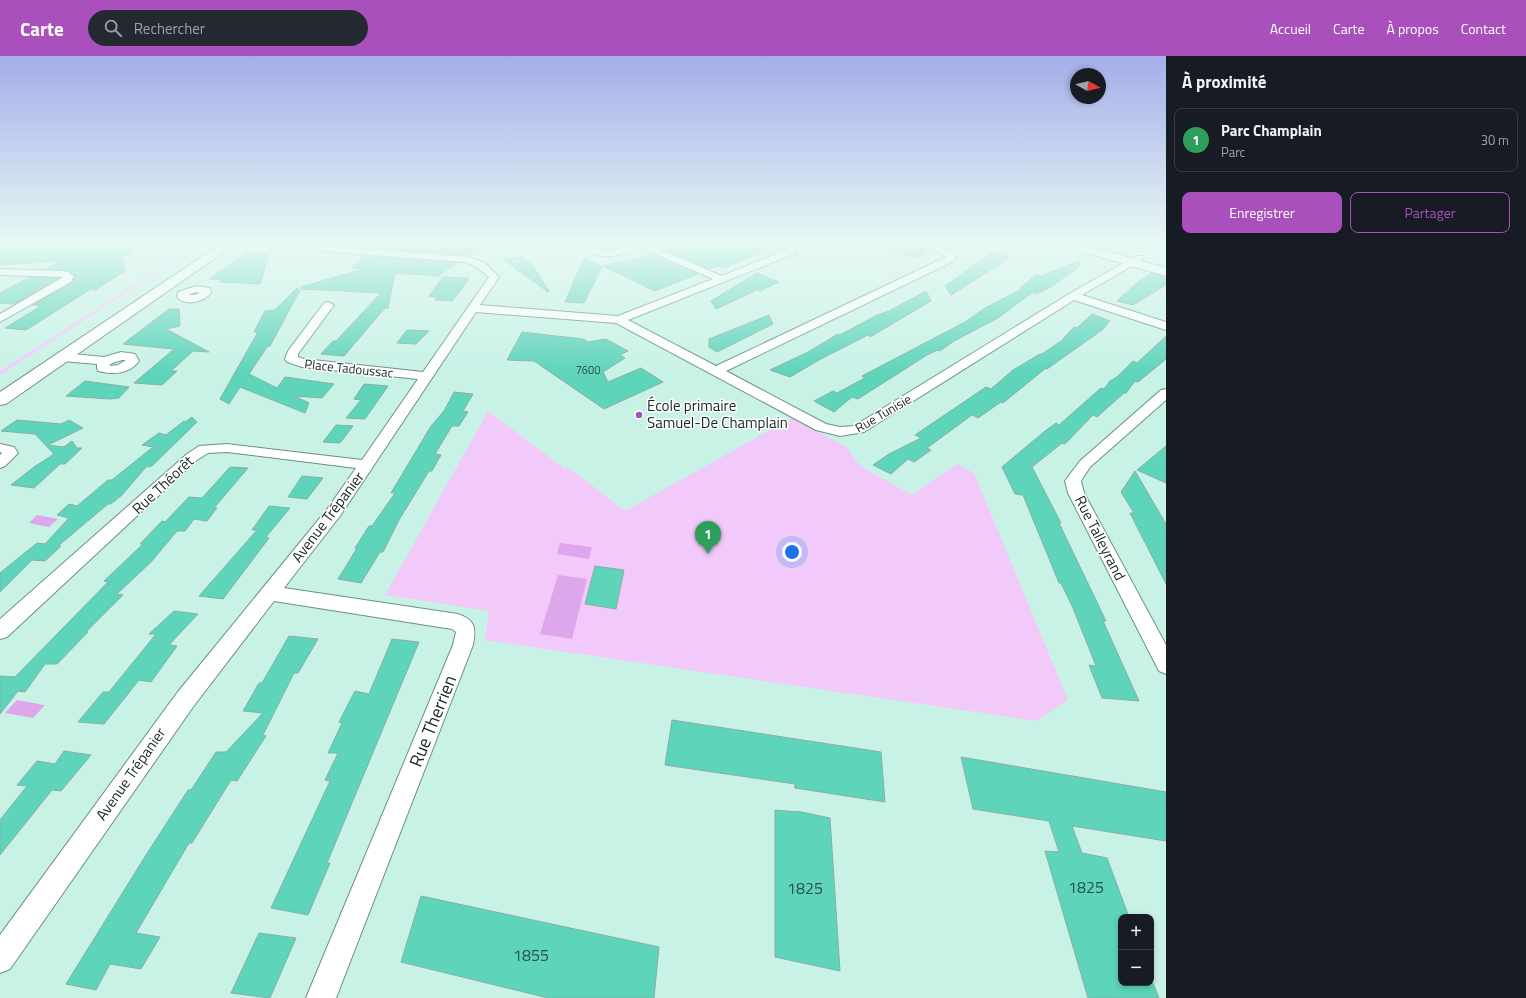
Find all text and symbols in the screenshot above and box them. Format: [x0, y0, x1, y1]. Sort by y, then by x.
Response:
search box [88, 10, 368, 46]
text: Carte [20, 14, 64, 43]
icon: search [102, 17, 124, 39]
text: Rechercher [134, 17, 205, 40]
text: Accueil [1270, 18, 1311, 39]
text: Carte [1333, 18, 1365, 39]
text: À propos [1387, 18, 1439, 39]
text: Contact [1461, 18, 1506, 39]
north arrow [1070, 68, 1106, 104]
text: À proximité [1182, 69, 1266, 95]
text: Parc Champlain [1221, 119, 1322, 142]
text: 1 [1192, 130, 1200, 150]
text: 30 m [1481, 130, 1509, 150]
text: Parc [1221, 142, 1245, 162]
button: Enregistrer [1182, 192, 1342, 233]
button: Partager [1350, 192, 1510, 233]
street label: Place Tadoussac [304, 353, 395, 383]
house number: 7600 [576, 362, 600, 378]
street label: Rue Tunisie [851, 389, 915, 437]
place label: École primaire Samuel-De Champlain [647, 394, 788, 434]
marker: École primaire Samuel-De Champlain [634, 410, 644, 420]
street label: Rue Théorêt [127, 449, 199, 519]
street label: Avenue Trépanier [286, 466, 370, 567]
street label: Rue Talleyrand [1069, 491, 1132, 584]
pin: 1 [695, 521, 721, 554]
your location [782, 542, 802, 562]
street label: Rue Therrien [402, 671, 463, 771]
street label: Avenue Trépanier [90, 722, 171, 825]
house number: 1825 [1068, 875, 1104, 899]
house number: 1825 [787, 876, 823, 900]
map controls [1118, 914, 1154, 986]
button: + [1118, 914, 1154, 950]
house number: 1855 [513, 943, 549, 967]
button: − [1118, 950, 1154, 986]

